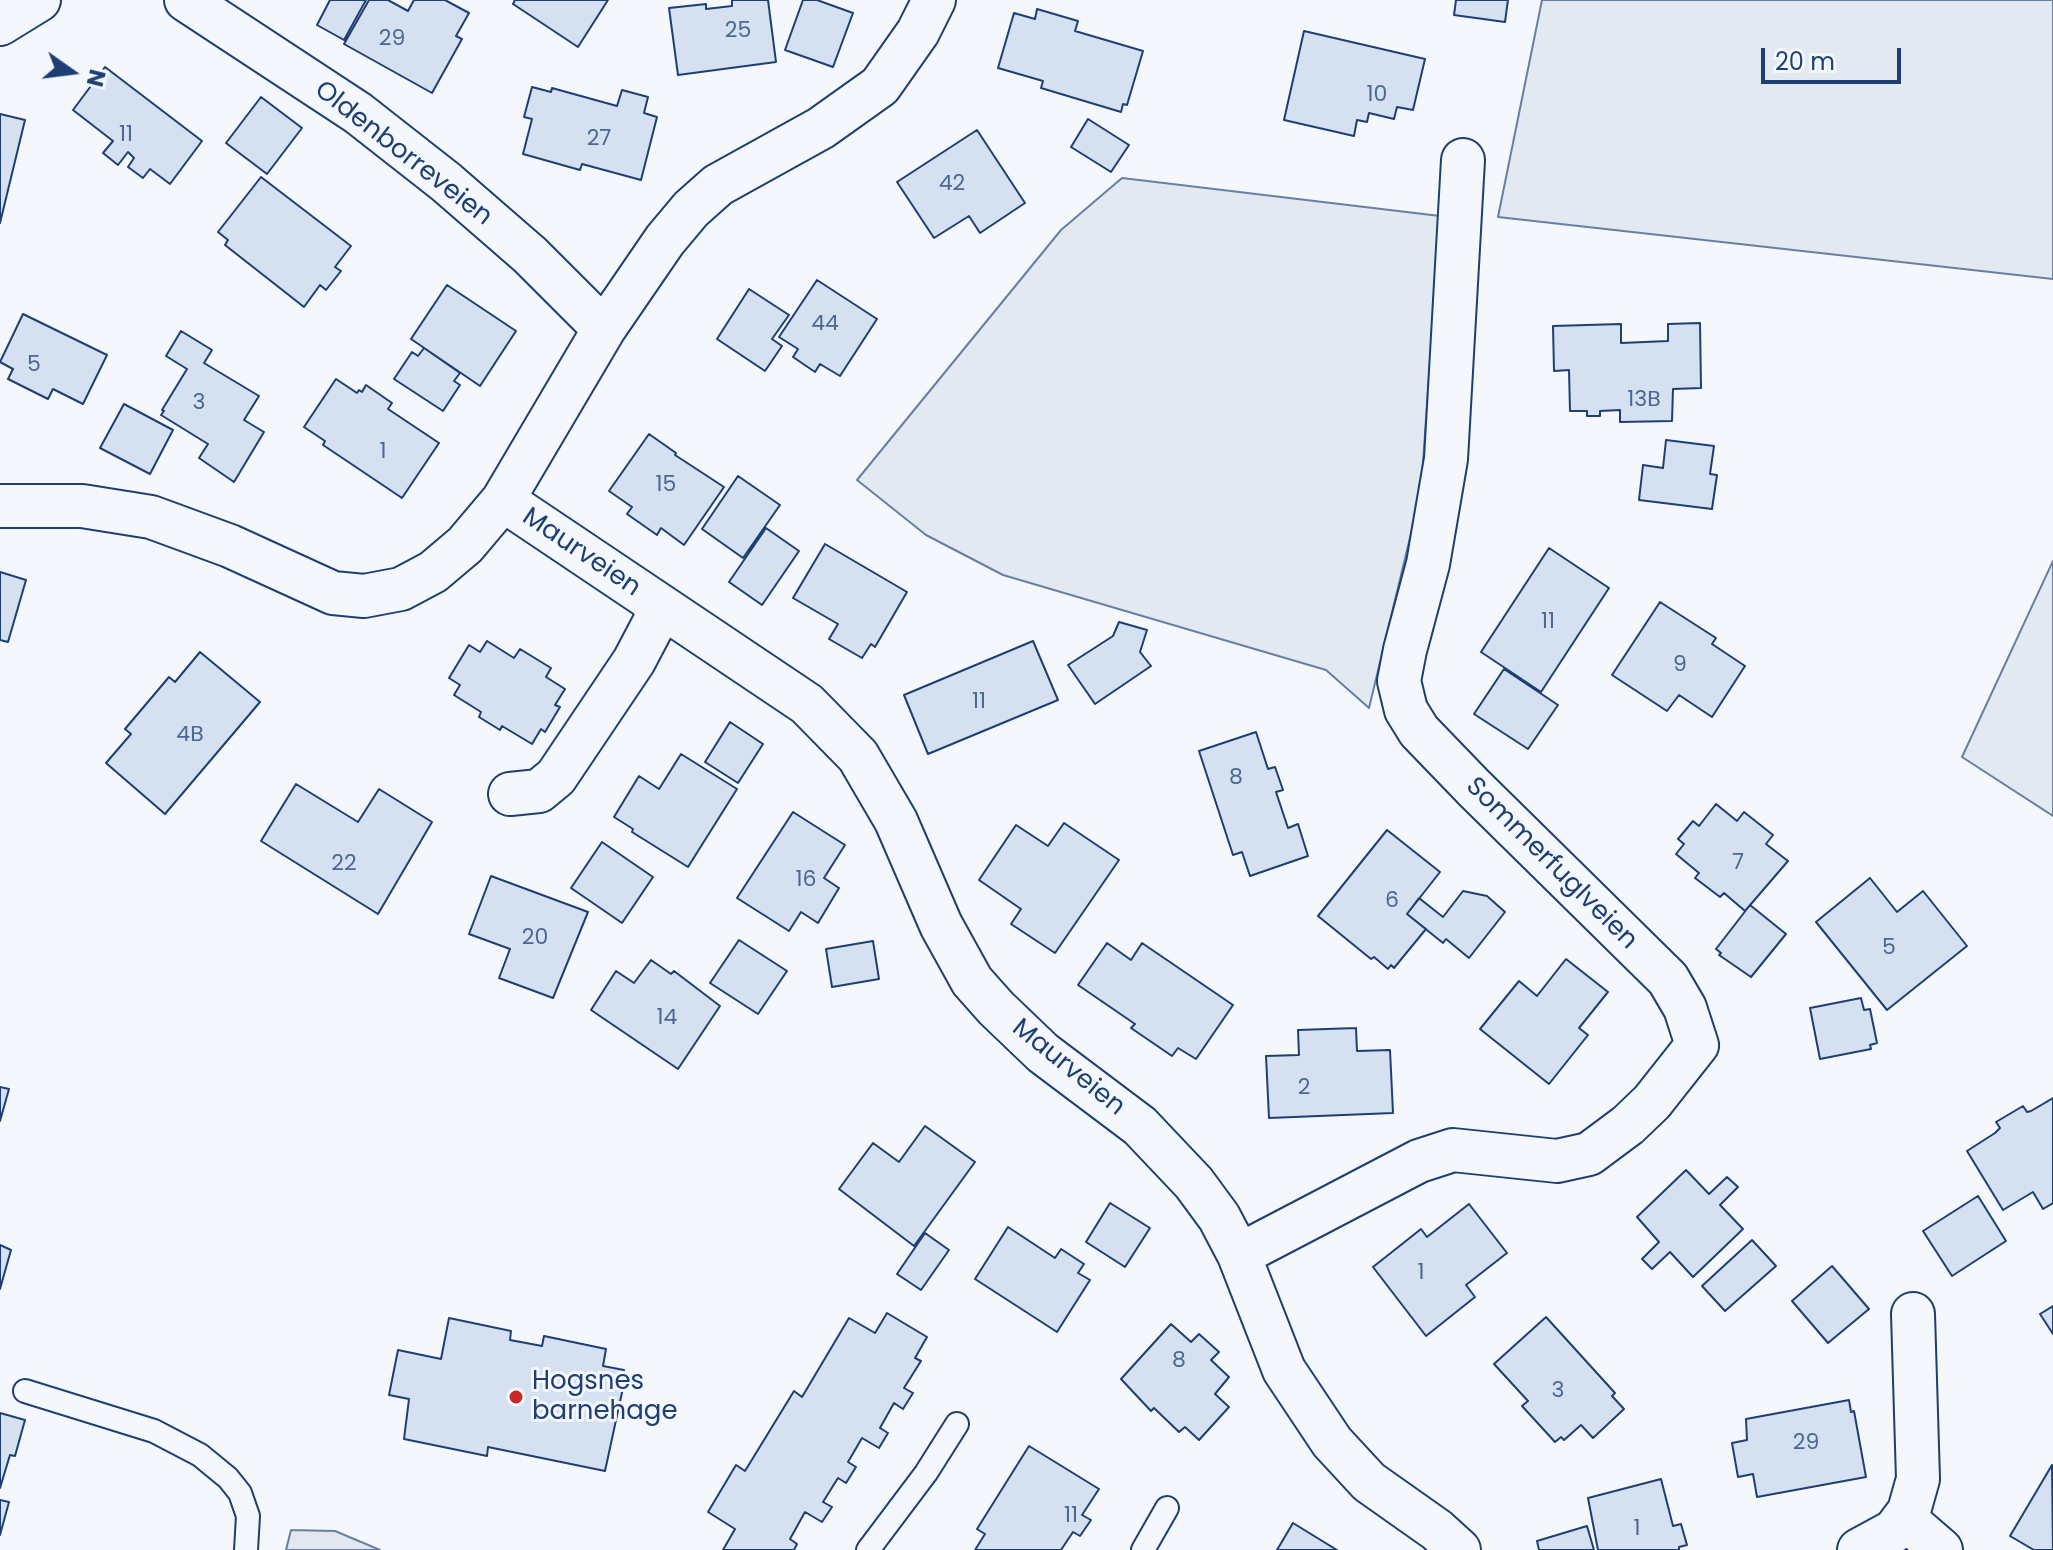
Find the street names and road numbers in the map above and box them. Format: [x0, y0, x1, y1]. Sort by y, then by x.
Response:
street label: Oldenborreveien [308, 75, 498, 233]
street label: Maurveien [516, 502, 646, 604]
street label: Sommerfuglveien [1459, 772, 1643, 956]
street label: Maurveien [1005, 1013, 1131, 1123]

